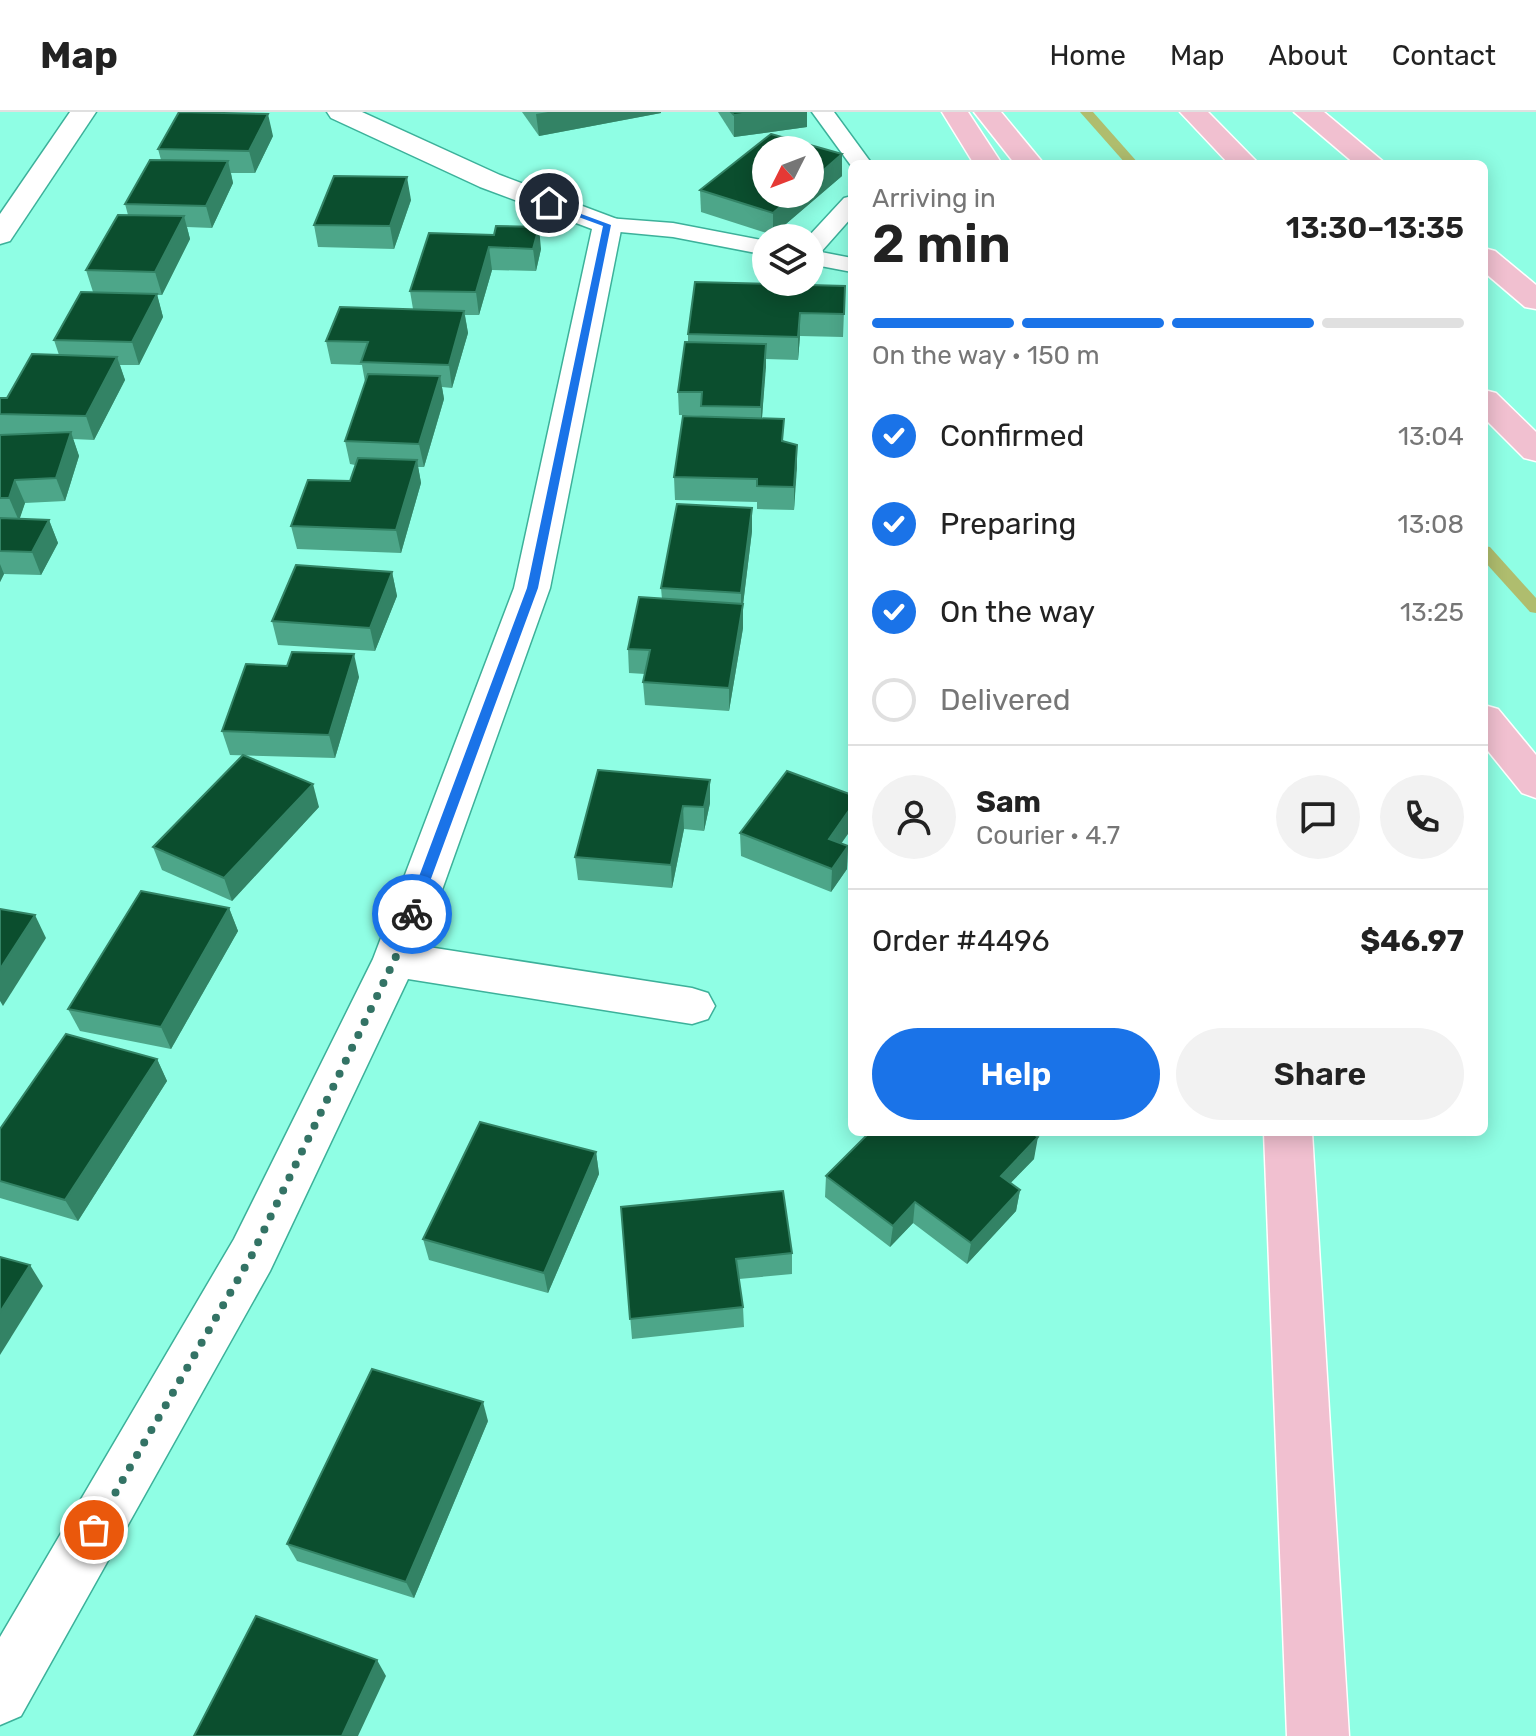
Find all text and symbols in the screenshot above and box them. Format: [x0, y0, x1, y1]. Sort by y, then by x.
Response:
text: Map [40, 32, 118, 78]
text: Home [1049, 39, 1126, 72]
text: Map [1170, 39, 1224, 72]
text: About [1268, 39, 1348, 72]
text: Contact [1392, 39, 1496, 72]
north arrow [752, 136, 824, 208]
map controls [752, 136, 824, 296]
pin [515, 169, 583, 237]
icon: home [527, 181, 571, 225]
text: Arriving in [872, 183, 996, 214]
text: 13:30–13:35 [1286, 210, 1464, 246]
text: 2 min [872, 213, 1011, 275]
button: layers [752, 224, 824, 296]
text: On the way · 150 m [872, 340, 1100, 371]
icon: check [872, 414, 916, 458]
text: Confirmed [940, 418, 1084, 454]
text: 13:04 [1398, 421, 1464, 452]
icon: check [872, 502, 916, 546]
text: Preparing [940, 506, 1076, 542]
text: 13:08 [1398, 509, 1464, 540]
icon: check [872, 590, 916, 634]
text: On the way [940, 594, 1095, 630]
text: 13:25 [1400, 597, 1464, 628]
text: Delivered [940, 682, 1071, 718]
button: person [872, 775, 956, 859]
button: chat [1276, 775, 1360, 859]
button: phone [1380, 775, 1464, 859]
text: Sam [976, 784, 1041, 820]
text: Courier · 4.7 [976, 820, 1120, 851]
courier [372, 874, 452, 954]
icon: bike [390, 892, 434, 936]
text: Order #4496 [872, 923, 1050, 959]
text: $46.97 [1360, 923, 1464, 959]
button: Help [872, 1028, 1160, 1120]
button: Share [1176, 1028, 1464, 1120]
pin [60, 1496, 128, 1564]
icon: bag [72, 1508, 116, 1552]

